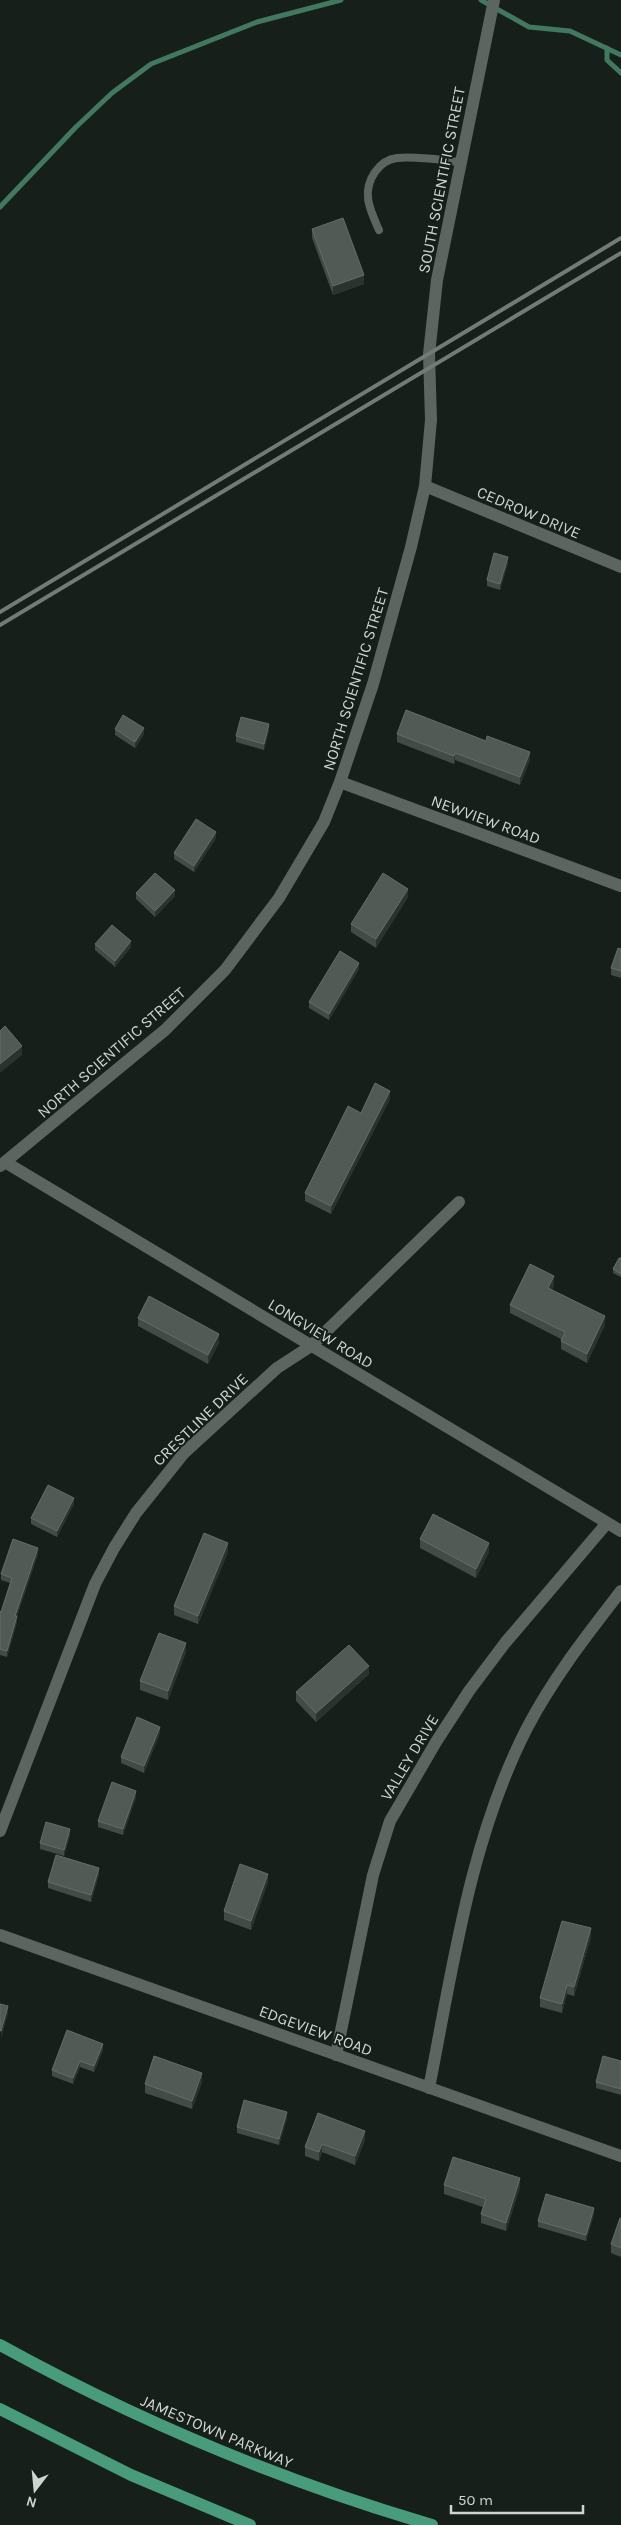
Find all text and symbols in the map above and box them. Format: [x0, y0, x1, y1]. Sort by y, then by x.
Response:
street label: SOUTH SCIENTIFIC STREET [414, 85, 469, 275]
street label: CEDROW DRIVE [474, 482, 583, 543]
street label: NORTH SCIENTIFIC STREET [319, 586, 392, 773]
street label: NEWVIEW ROAD [429, 791, 543, 848]
street label: NORTH SCIENTIFIC STREET [33, 983, 189, 1122]
street label: LONGVIEW ROAD [265, 1295, 377, 1372]
street label: CRESTLINE DRIVE [149, 1369, 252, 1470]
street label: VALLEY DRIVE [376, 1711, 443, 1804]
street label: EDGEVIEW ROAD [257, 2001, 375, 2060]
street label: JAMESTOWN PARKWAY [138, 2391, 296, 2472]
north arrow [10, 2465, 60, 2515]
scale bar [451, 2482, 584, 2514]
text: 50 m [458, 2491, 493, 2509]
text: N [24, 2492, 39, 2512]

